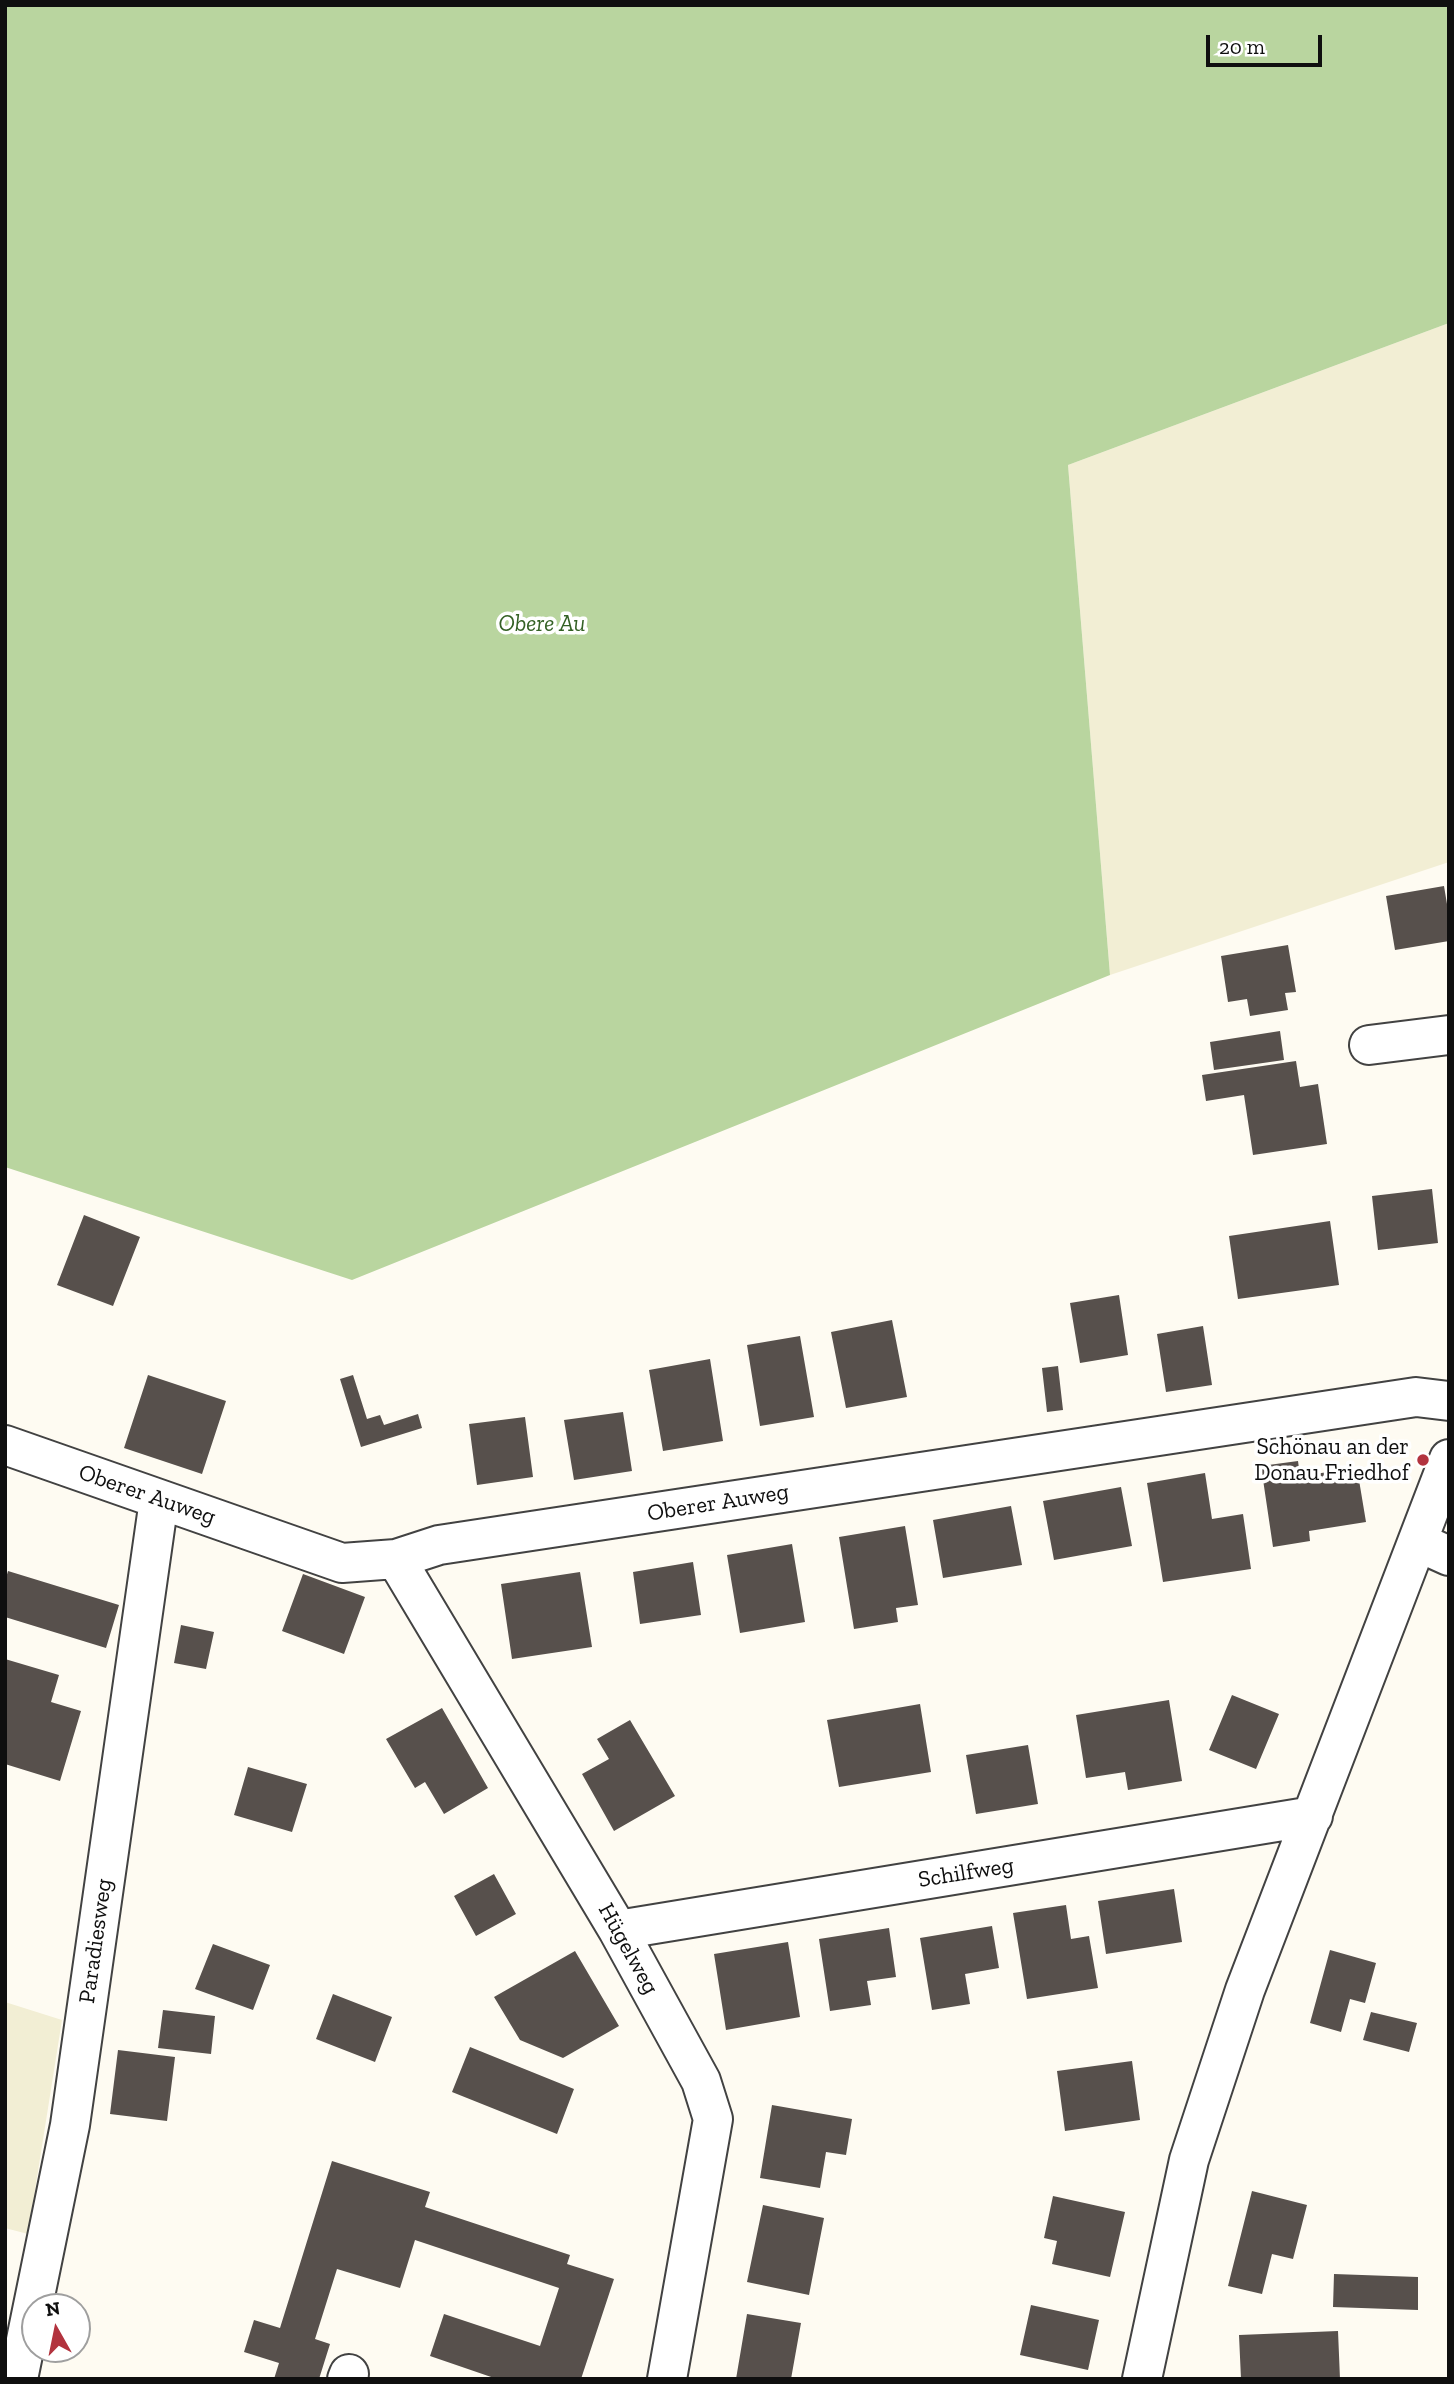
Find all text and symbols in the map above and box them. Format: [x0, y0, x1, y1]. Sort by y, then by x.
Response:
scale bar [1209, 21, 1324, 65]
text: 20 m [1219, 34, 1265, 59]
park label: Obere Au [498, 610, 586, 638]
place label: Schönau an der Donau Friedhof [1254, 1433, 1409, 1487]
marker: Schönau an der Donau Friedhof [1415, 1452, 1431, 1468]
street label: Oberer Auweg [75, 1459, 219, 1531]
street label: Oberer Auweg [645, 1478, 791, 1528]
street label: Schilfweg [916, 1852, 1016, 1894]
street label: Paradiesweg [74, 1877, 118, 2005]
street label: Hügelweg [592, 1899, 664, 1999]
north arrow [21, 2293, 91, 2363]
text: N [44, 2296, 62, 2321]

